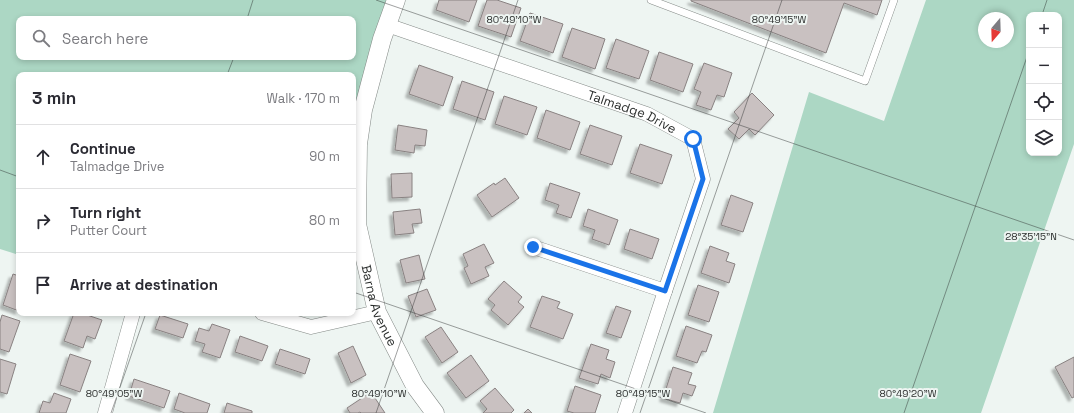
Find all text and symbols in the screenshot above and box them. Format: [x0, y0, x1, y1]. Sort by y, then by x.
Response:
north arrow [978, 12, 1014, 48]
map controls [1026, 12, 1062, 156]
button: + [1026, 12, 1062, 48]
text: 80°49'10"W [487, 13, 542, 26]
text: 80°49'15"W [752, 13, 806, 26]
search box [16, 16, 356, 60]
icon: search [30, 27, 52, 49]
text: Search here [62, 29, 148, 48]
button: − [1026, 48, 1062, 84]
button: locate [1026, 84, 1062, 120]
street label: Talmadge Drive [585, 86, 680, 137]
text: 3 min [32, 87, 76, 109]
text: Walk · 170 m [266, 90, 340, 107]
button: layers [1026, 120, 1062, 156]
route start [684, 130, 702, 148]
text: Continue [70, 139, 136, 158]
icon: ahead [32, 146, 54, 168]
text: 90 m [309, 148, 340, 165]
text: Talmadge Drive [70, 158, 165, 175]
text: Turn right [70, 203, 141, 222]
icon: right [32, 210, 54, 232]
text: 80 m [309, 212, 340, 229]
text: Putter Court [70, 222, 147, 239]
text: 28°35'15"N [1005, 230, 1057, 243]
route end [524, 238, 542, 256]
street label: Barna Avenue [358, 263, 402, 349]
icon: arrive [32, 274, 54, 296]
text: Arrive at destination [70, 275, 218, 294]
text: 80°49'05"W [86, 387, 143, 400]
text: 80°49'10"W [352, 387, 407, 400]
text: 80°49'15"W [616, 387, 670, 400]
text: 80°49'20"W [880, 387, 937, 400]

